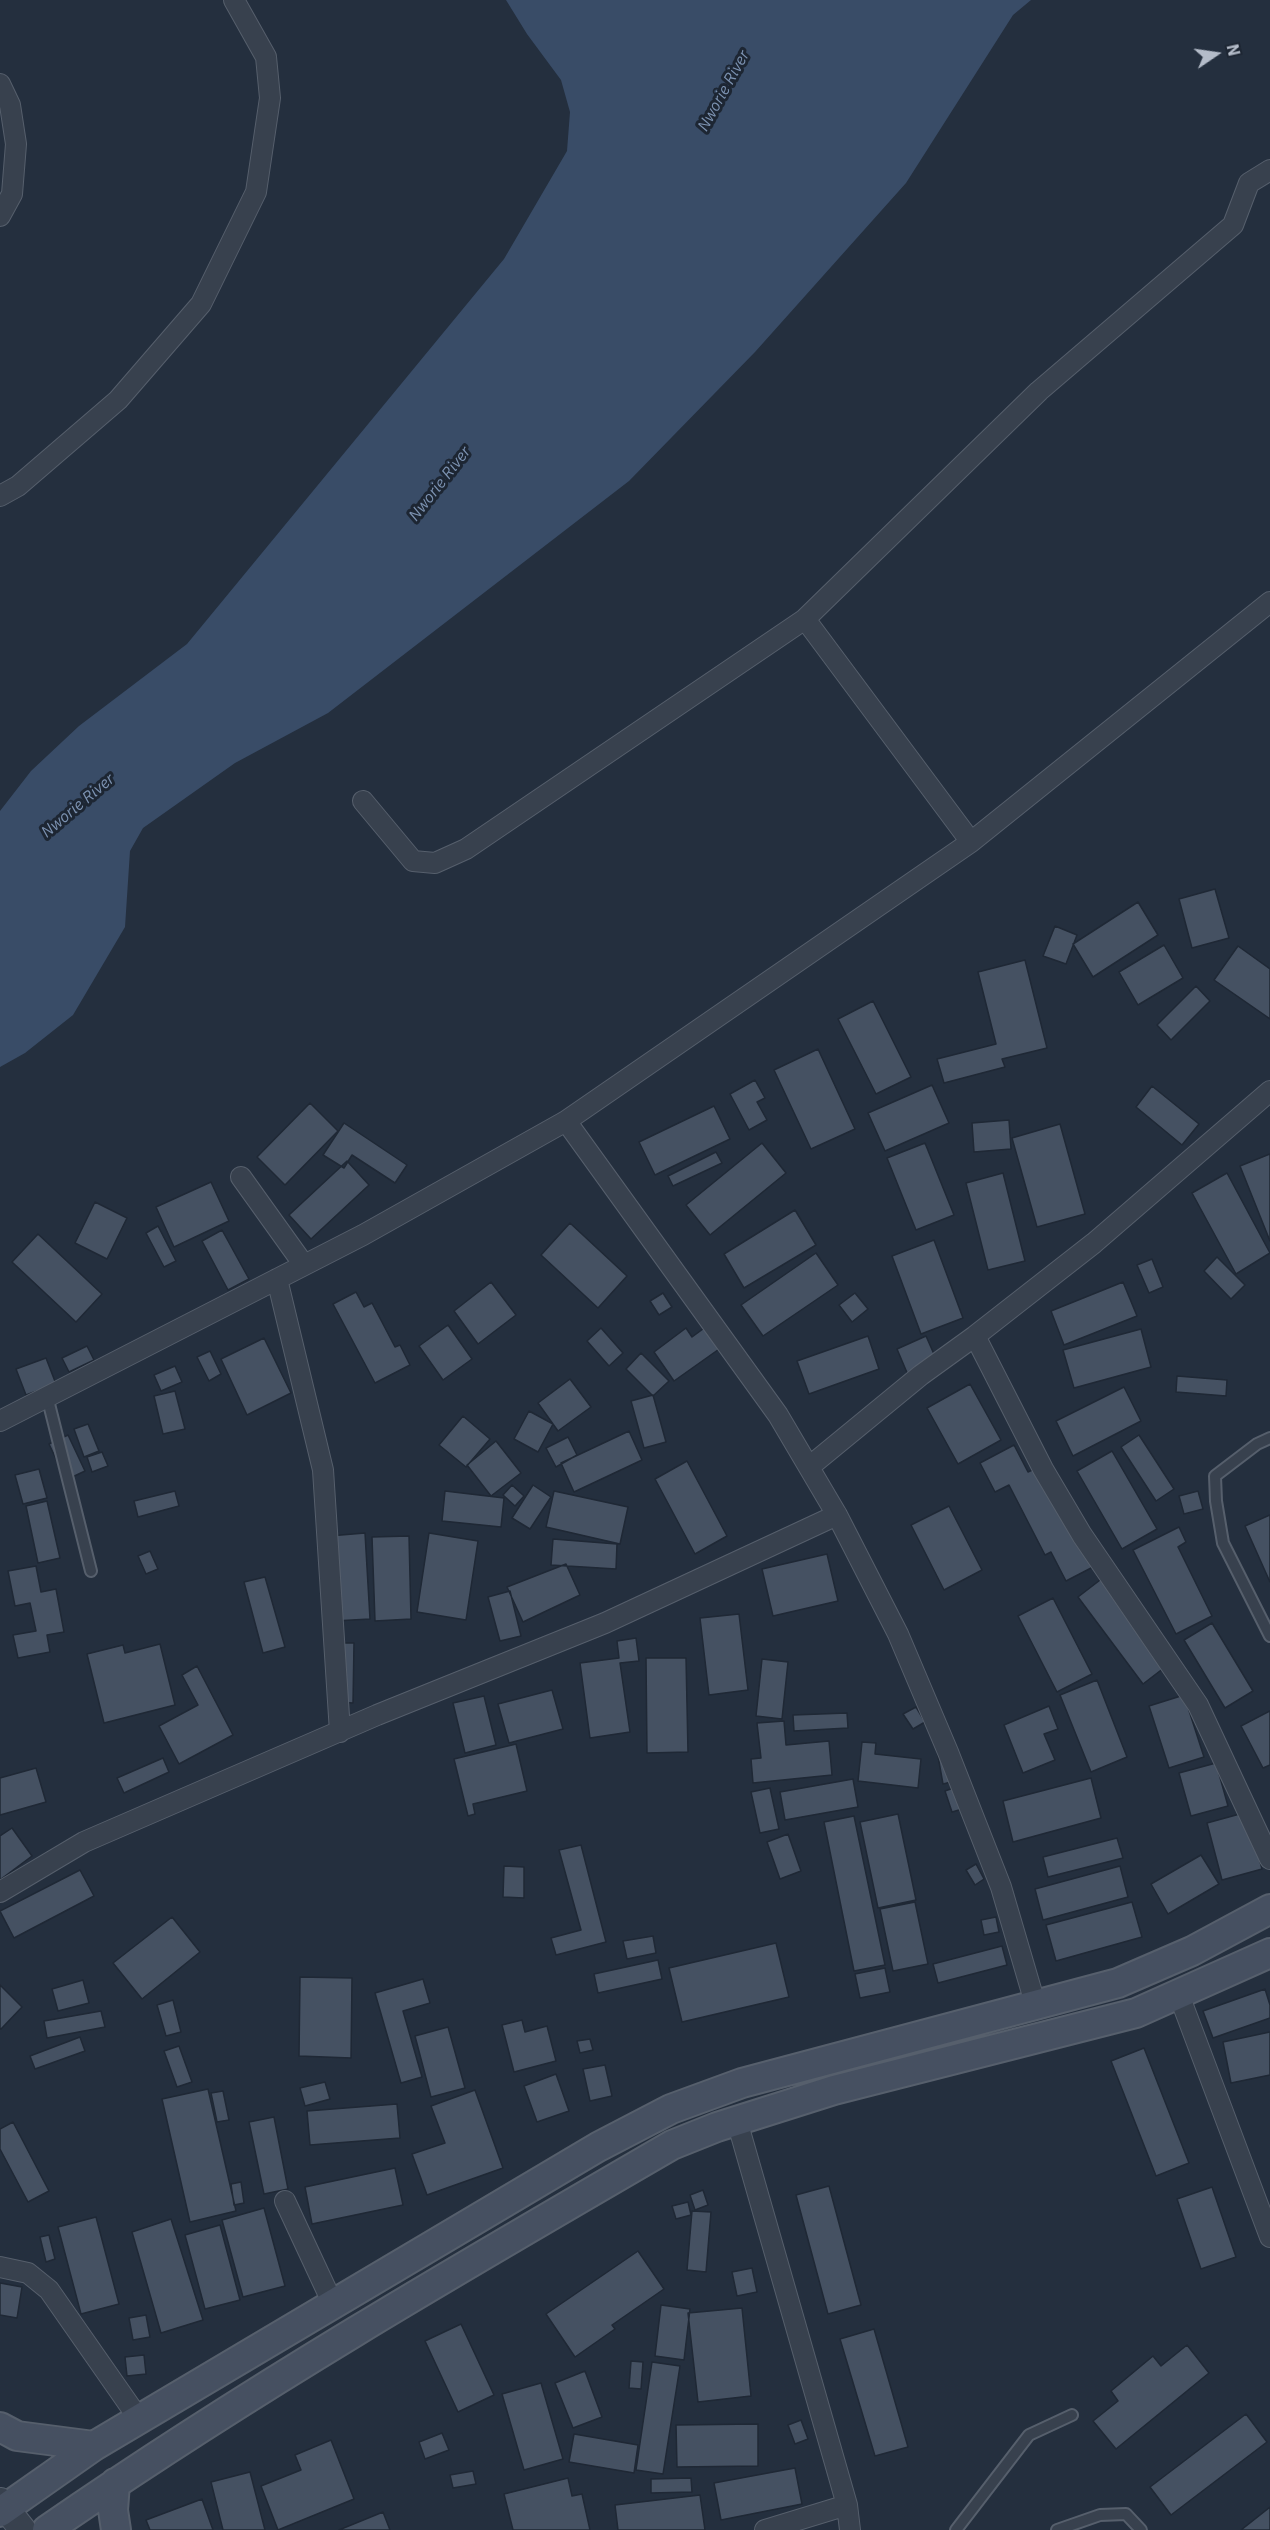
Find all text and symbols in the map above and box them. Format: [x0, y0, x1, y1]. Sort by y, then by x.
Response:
north arrow [1186, 24, 1246, 84]
text: N [1222, 42, 1245, 58]
water label: Nworie River [694, 47, 754, 135]
water label: Nworie River [405, 443, 475, 525]
water label: Nworie River [38, 770, 118, 842]

